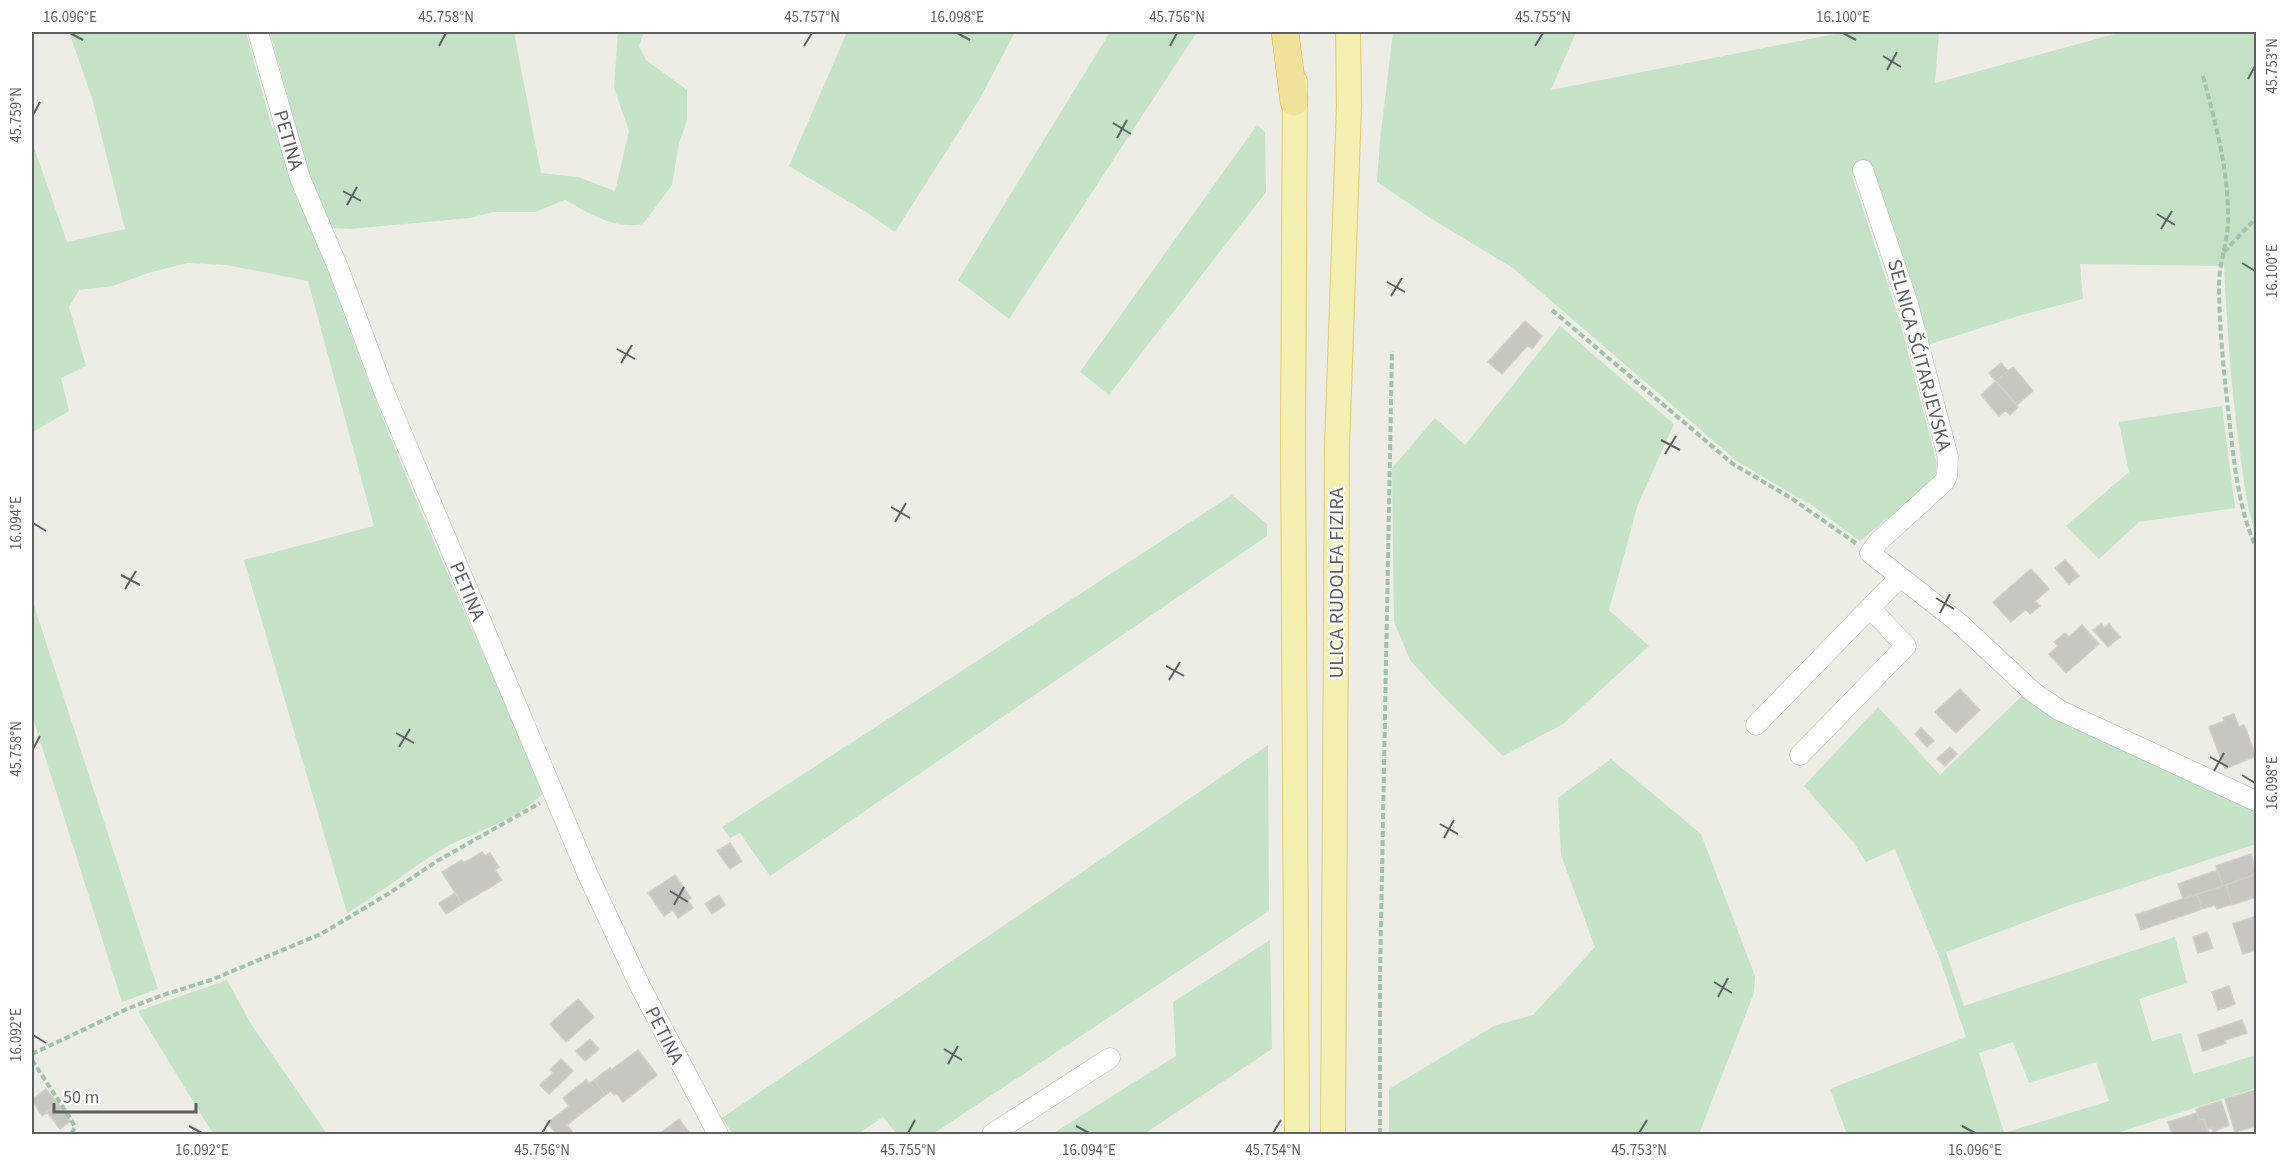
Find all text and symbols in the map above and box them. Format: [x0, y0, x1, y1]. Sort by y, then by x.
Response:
text: 16.096°E [43, 7, 97, 28]
text: 45.758°N [418, 7, 474, 28]
text: 45.757°N [784, 7, 840, 28]
text: 16.098°E [930, 7, 984, 28]
text: 45.756°N [1149, 7, 1205, 28]
text: 45.755°N [1515, 7, 1571, 28]
text: 16.100°E [1816, 7, 1870, 28]
text: 45.753°N [2262, 38, 2283, 94]
text: 45.759°N [6, 87, 27, 143]
street label: PETINA [266, 107, 310, 174]
text: 16.100°E [2262, 244, 2283, 298]
street label: SELNICA ŠĆITARJEVSKA [1880, 256, 1958, 455]
street label: ULICA RUDOLFA FIZIRA [1323, 487, 1351, 679]
text: 16.094°E [6, 496, 27, 550]
street label: PETINA [442, 558, 492, 625]
text: 45.758°N [6, 721, 27, 777]
text: 16.098°E [2262, 756, 2283, 810]
street label: PETINA [638, 1002, 691, 1069]
text: 16.092°E [6, 1008, 27, 1062]
scale bar [54, 1076, 196, 1114]
text: 50 m [63, 1085, 99, 1110]
text: 16.092°E [175, 1140, 229, 1161]
text: 45.756°N [514, 1140, 570, 1161]
text: 45.755°N [880, 1140, 936, 1161]
text: 16.094°E [1062, 1140, 1116, 1161]
text: 45.754°N [1245, 1140, 1301, 1161]
text: 45.753°N [1611, 1140, 1667, 1161]
text: 16.096°E [1948, 1140, 2002, 1161]

